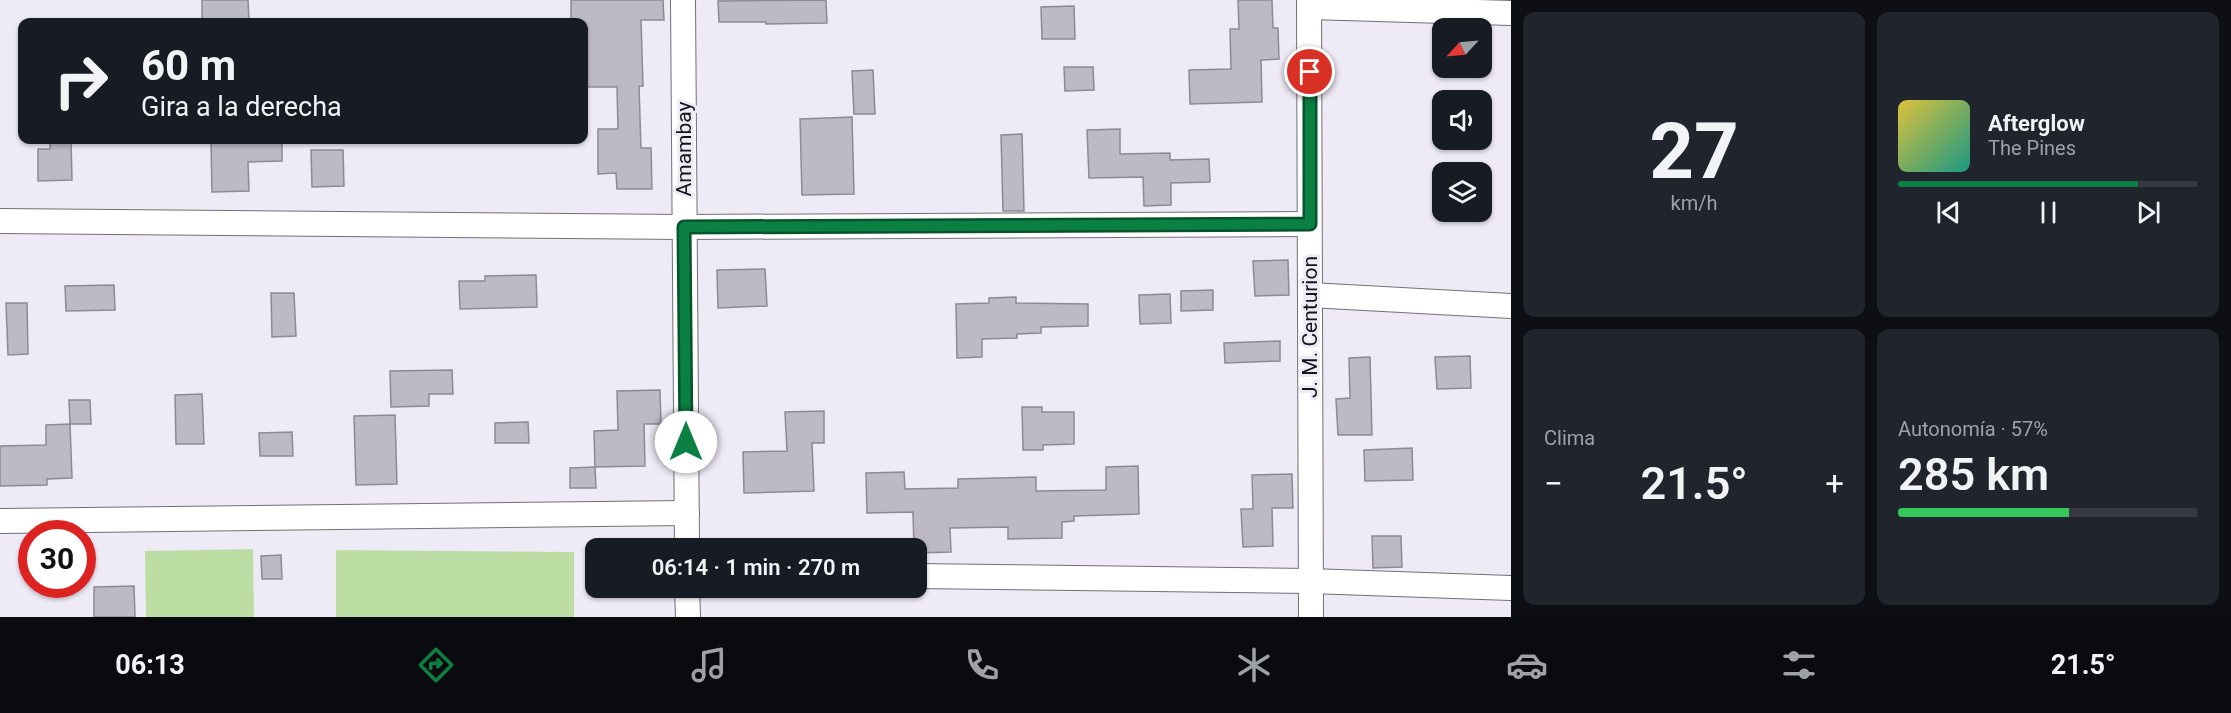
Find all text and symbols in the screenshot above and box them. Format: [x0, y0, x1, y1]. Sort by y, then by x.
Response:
north arrow [1432, 18, 1492, 78]
map controls [1432, 18, 1492, 222]
text: 60 m [141, 41, 236, 90]
icon: right [42, 42, 120, 120]
pin [1284, 46, 1335, 97]
icon: arrive [1293, 55, 1326, 88]
button: sound [1432, 90, 1492, 150]
text: Gira a la derecha [141, 91, 342, 123]
street label: Amambay [672, 101, 696, 196]
text: 27 [1649, 106, 1739, 197]
text: Afterglow [1988, 111, 2085, 136]
text: The Pines [1988, 136, 2076, 160]
button: layers [1432, 162, 1492, 222]
text: km/h [1671, 191, 1717, 215]
icon: previous [1932, 196, 1965, 229]
icon: pause [2032, 196, 2065, 229]
icon: next [2132, 196, 2165, 229]
street label: J. M. Centurion [1298, 256, 1322, 398]
position arrow [654, 410, 718, 474]
text: Autonomía · 57% [1898, 417, 2048, 441]
text: Clima [1544, 426, 1595, 450]
text: 285 km [1898, 448, 2049, 501]
text: 21.5° [1640, 457, 1748, 510]
text: − [1544, 464, 1563, 503]
text: + [1825, 464, 1844, 503]
speed limit sign: 30 [18, 520, 96, 598]
text: 06:14 · 1 min · 270 m [652, 555, 860, 580]
icon: directions [415, 644, 457, 686]
icon: music [688, 644, 730, 686]
icon: phone [961, 644, 1003, 686]
icon: climate [1233, 644, 1275, 686]
icon: car [1506, 644, 1548, 686]
icon: filters [1778, 644, 1820, 686]
text: 06:13 [115, 649, 185, 681]
text: 21.5° [2051, 649, 2116, 681]

